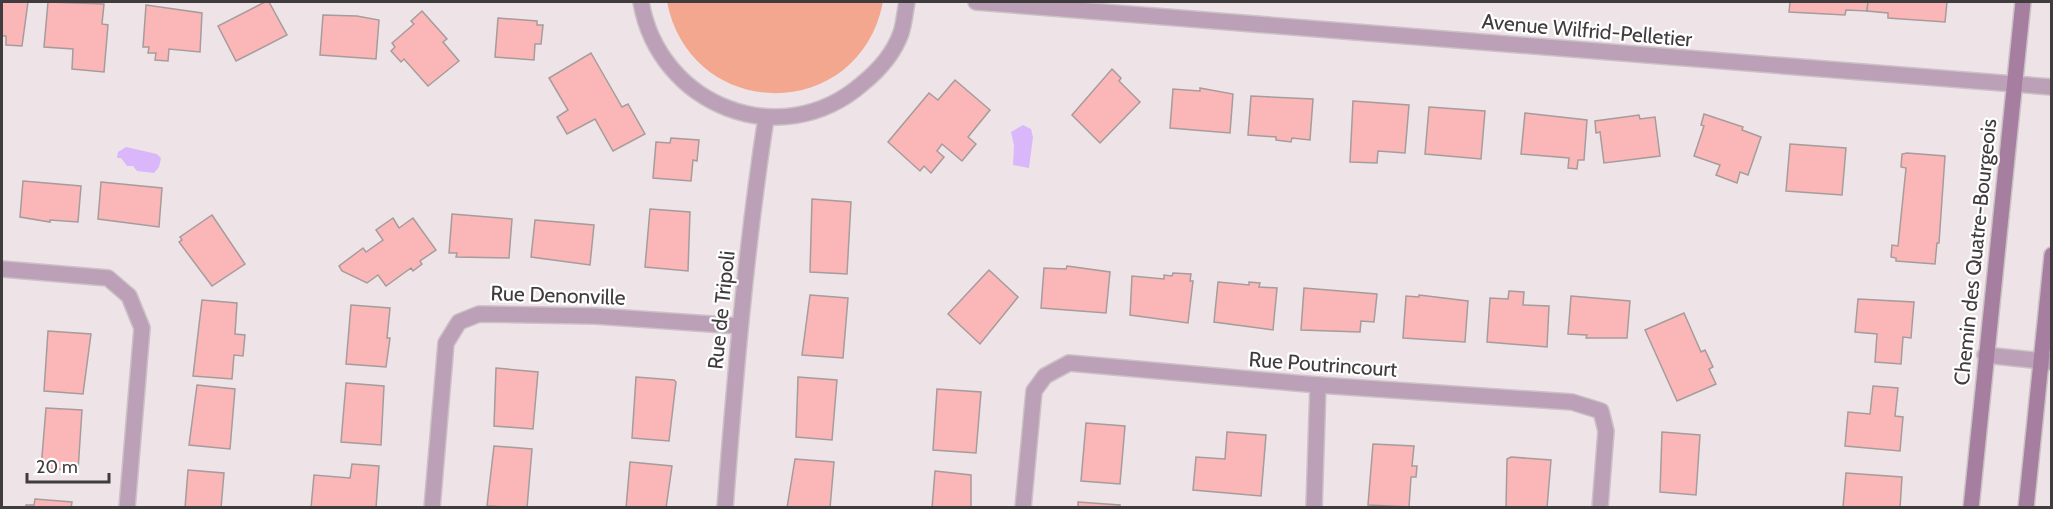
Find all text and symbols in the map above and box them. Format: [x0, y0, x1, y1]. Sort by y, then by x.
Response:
street label: Avenue Wilfrid-Pelletier [1481, 8, 1694, 52]
street label: Chemin des Quatre-Bourgeois [1949, 117, 2001, 386]
street label: Rue de Tripoli [702, 249, 740, 371]
street label: Rue Denonville [490, 280, 626, 310]
street label: Rue Poutrincourt [1248, 346, 1398, 382]
scale bar [27, 446, 110, 484]
text: 20 m [36, 456, 78, 478]

